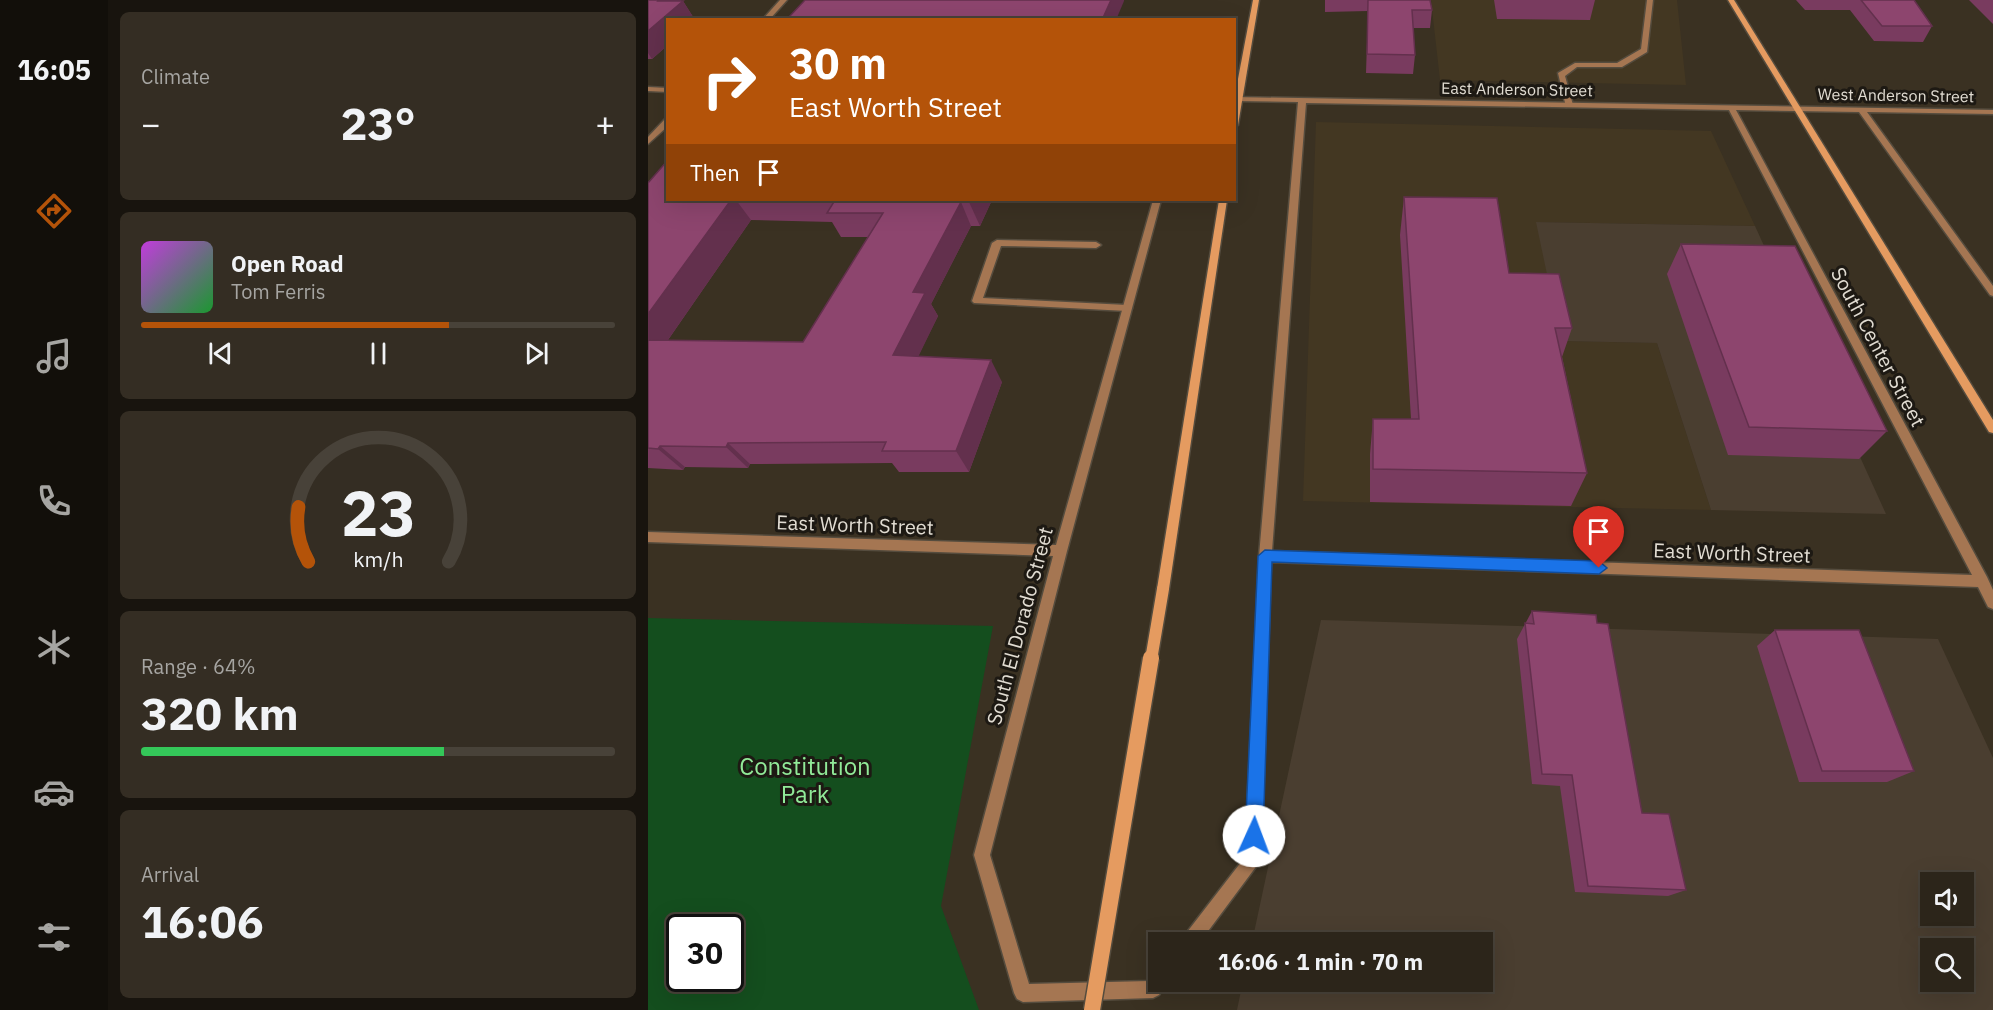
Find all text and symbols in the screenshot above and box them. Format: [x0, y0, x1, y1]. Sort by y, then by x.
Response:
text: 30 m [789, 36, 887, 91]
icon: right [690, 42, 768, 120]
text: 16:05 [17, 52, 91, 87]
text: Climate [141, 63, 210, 90]
street label: East Anderson Street [1441, 78, 1593, 100]
street label: West Anderson Street [1818, 84, 1974, 106]
text: East Worth Street [789, 89, 1002, 124]
text: 23° [340, 94, 416, 152]
text: − [141, 102, 161, 145]
text: + [595, 102, 615, 145]
icon: arrive [752, 156, 785, 189]
text: Then [690, 158, 740, 187]
icon: directions [33, 190, 75, 232]
text: Open Road [231, 249, 344, 278]
street label: South Center Street [1825, 262, 1932, 431]
text: Tom Ferris [231, 278, 326, 305]
icon: music [33, 335, 75, 377]
icon: previous [204, 337, 237, 370]
icon: pause [362, 337, 395, 370]
icon: next [520, 337, 553, 370]
text: 23 [341, 472, 415, 553]
icon: phone [33, 480, 75, 522]
pin [1573, 506, 1624, 568]
street label: East Worth Street [776, 508, 934, 541]
icon: arrive [1582, 515, 1615, 548]
street label: South El Dorado Street [980, 524, 1059, 728]
street label: East Worth Street [1653, 536, 1811, 569]
text: km/h [353, 545, 403, 573]
icon: climate [33, 626, 75, 668]
text: Range · 64% [141, 653, 256, 680]
text: 320 km [141, 684, 299, 742]
park label: Constitution Park [739, 750, 871, 810]
icon: car [33, 771, 75, 813]
position arrow [1222, 804, 1286, 868]
text: Arrival [141, 861, 199, 888]
map controls [1920, 872, 1974, 992]
button: sound [1920, 872, 1974, 926]
text: 16:06 [141, 892, 264, 950]
speed limit sign: 30 [666, 914, 744, 992]
icon: filters [33, 916, 75, 958]
button: search [1920, 938, 1974, 992]
text: 16:06 · 1 min · 70 m [1218, 947, 1423, 976]

